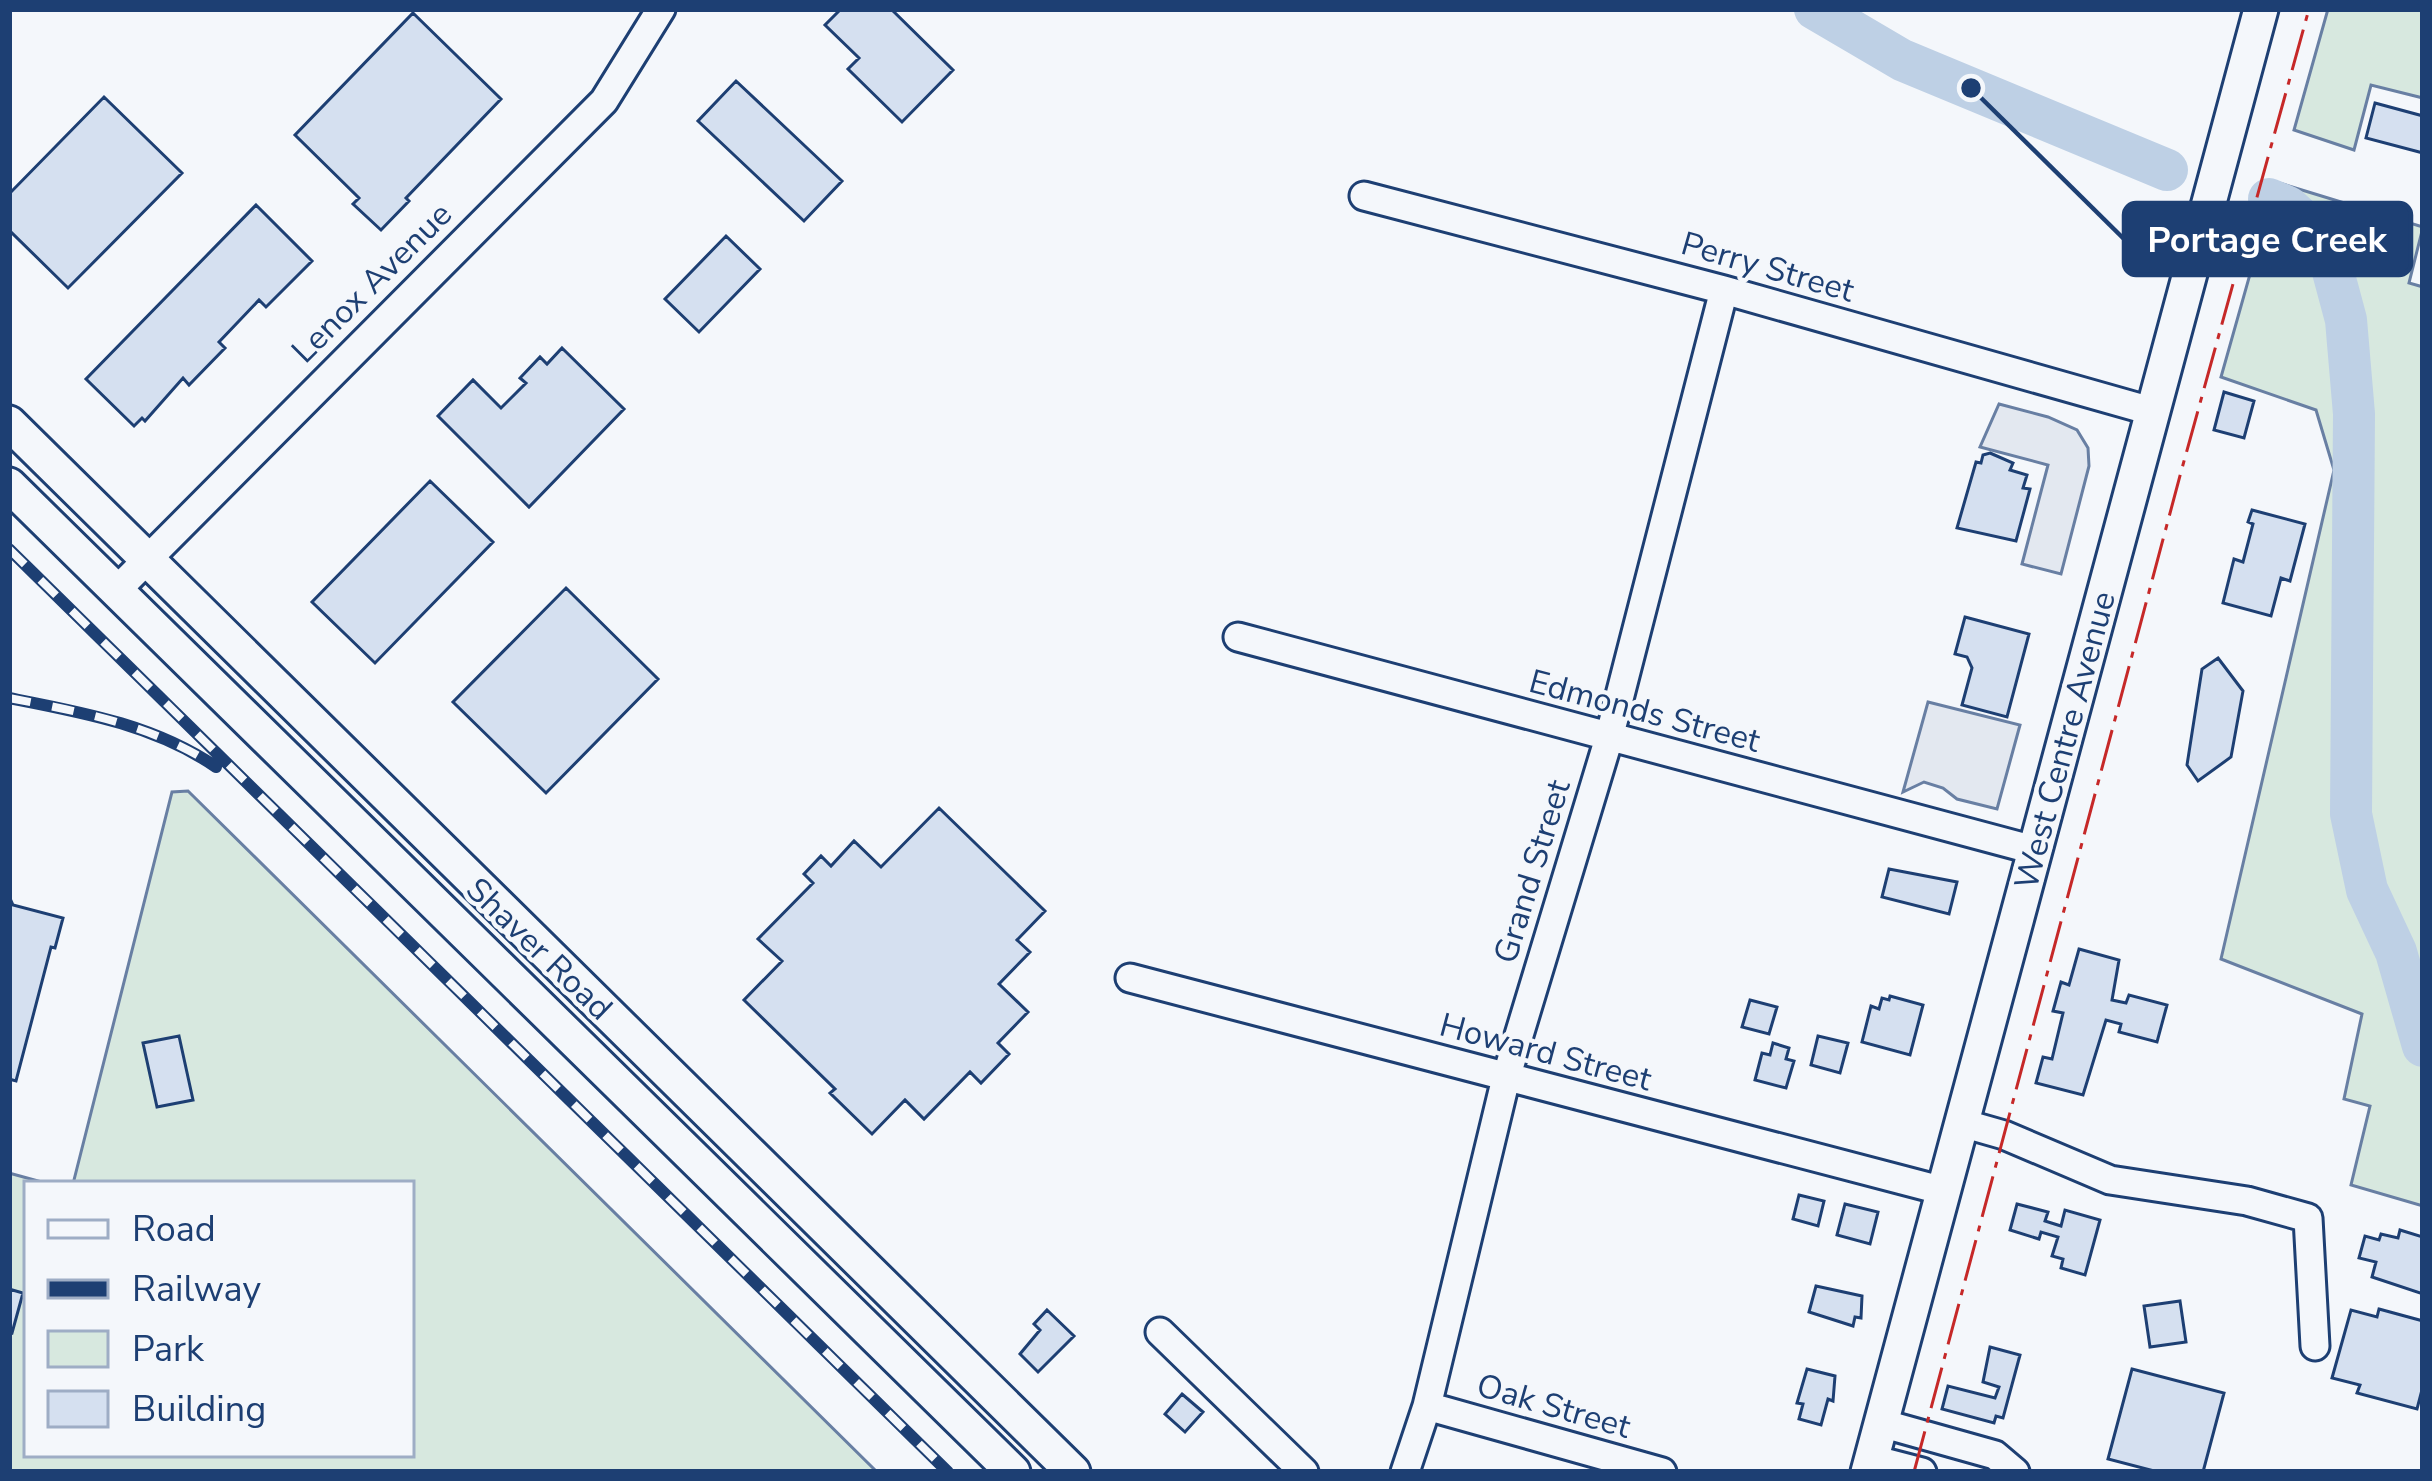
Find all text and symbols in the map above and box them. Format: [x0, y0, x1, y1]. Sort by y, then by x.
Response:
street label: Lenox Avenue [282, 193, 462, 373]
callout: Portage Creek [2124, 203, 2411, 275]
text: Portage Creek [2147, 216, 2387, 265]
street label: Perry Street [1676, 221, 1860, 314]
street label: West Centre Avenue [2004, 587, 2127, 894]
street label: Edmonds Street [1524, 659, 1765, 764]
street label: Grand Street [1483, 774, 1582, 969]
street label: Shaver Road [456, 868, 622, 1030]
street label: Howard Street [1435, 1003, 1657, 1102]
legend [24, 1181, 414, 1457]
text: Road [132, 1205, 216, 1254]
text: Railway [132, 1265, 262, 1314]
text: Park [132, 1325, 205, 1374]
street label: Oak Street [1472, 1363, 1636, 1450]
text: Building [132, 1385, 266, 1434]

